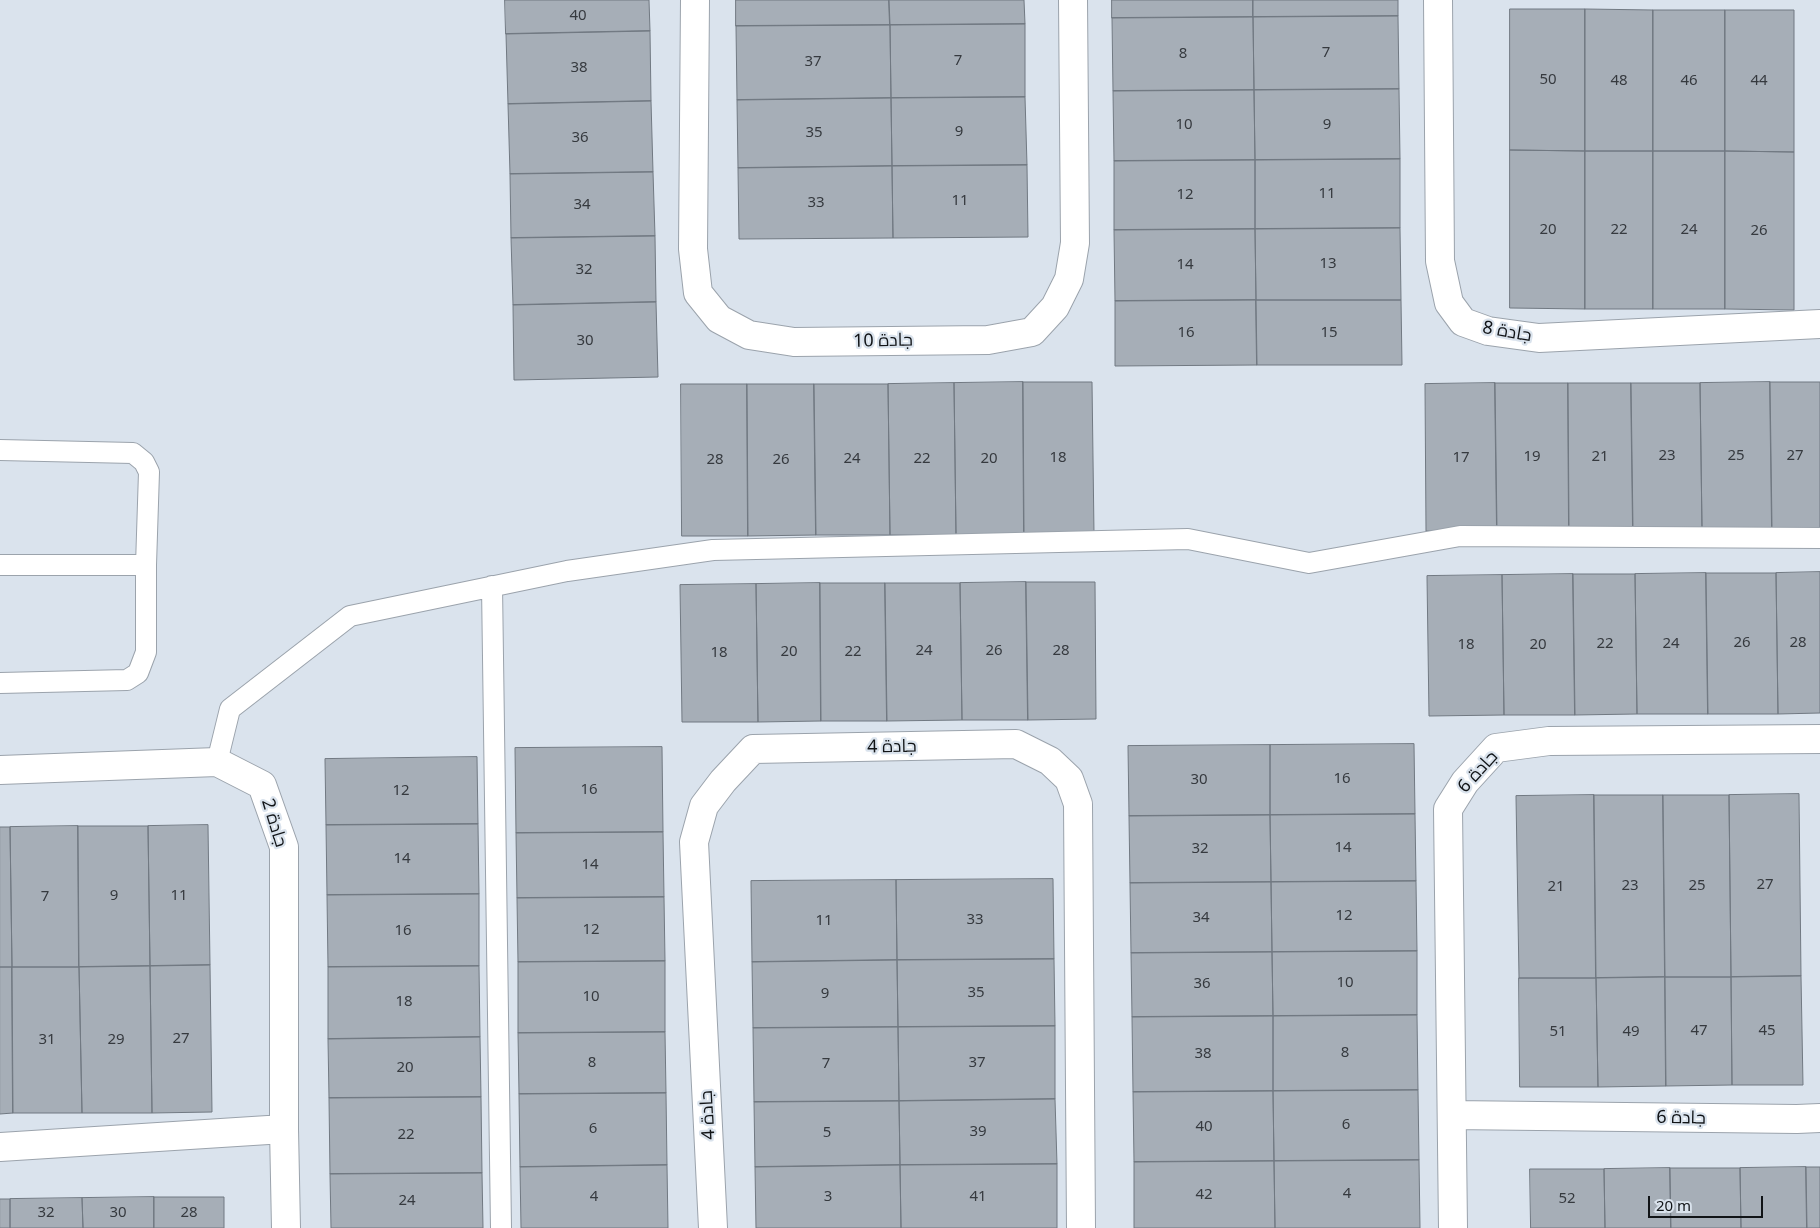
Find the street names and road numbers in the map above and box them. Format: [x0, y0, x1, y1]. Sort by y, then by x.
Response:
street label: جادة 8 [1481, 317, 1533, 347]
street label: جادة 10 [853, 330, 913, 352]
street label: جادة 4 [867, 736, 917, 758]
street label: جادة 6 [1453, 746, 1503, 798]
street label: جادة 2 [256, 796, 292, 850]
street label: جادة 4 [696, 1090, 720, 1140]
street label: جادة 6 [1656, 1107, 1706, 1129]

